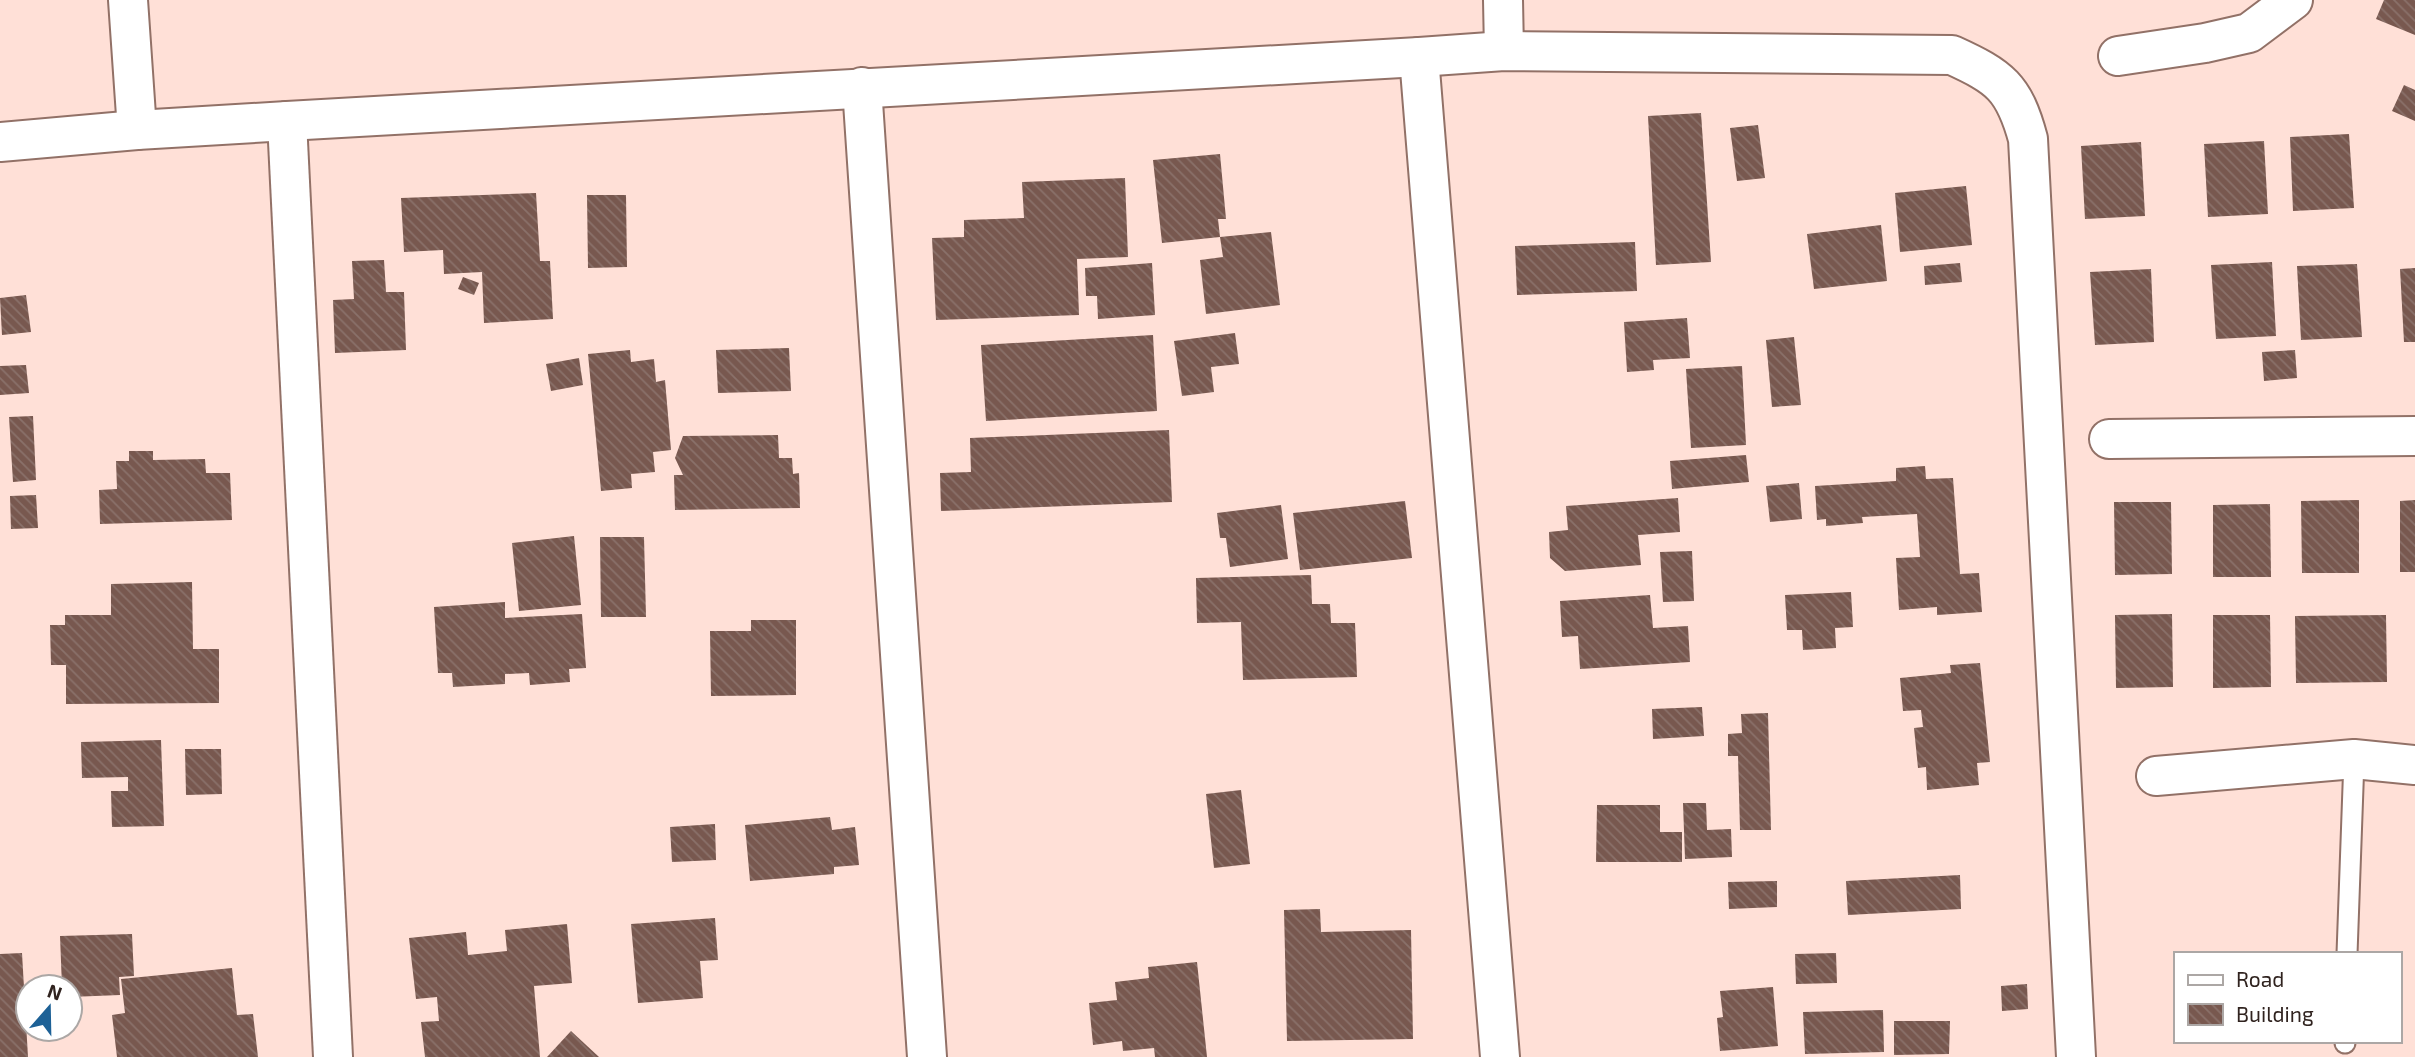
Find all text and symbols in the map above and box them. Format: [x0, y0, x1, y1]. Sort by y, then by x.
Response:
legend [2174, 952, 2401, 1043]
text: Road [2236, 966, 2284, 991]
north arrow [14, 973, 84, 1043]
text: N [45, 978, 65, 1005]
text: Building [2236, 1001, 2314, 1026]

